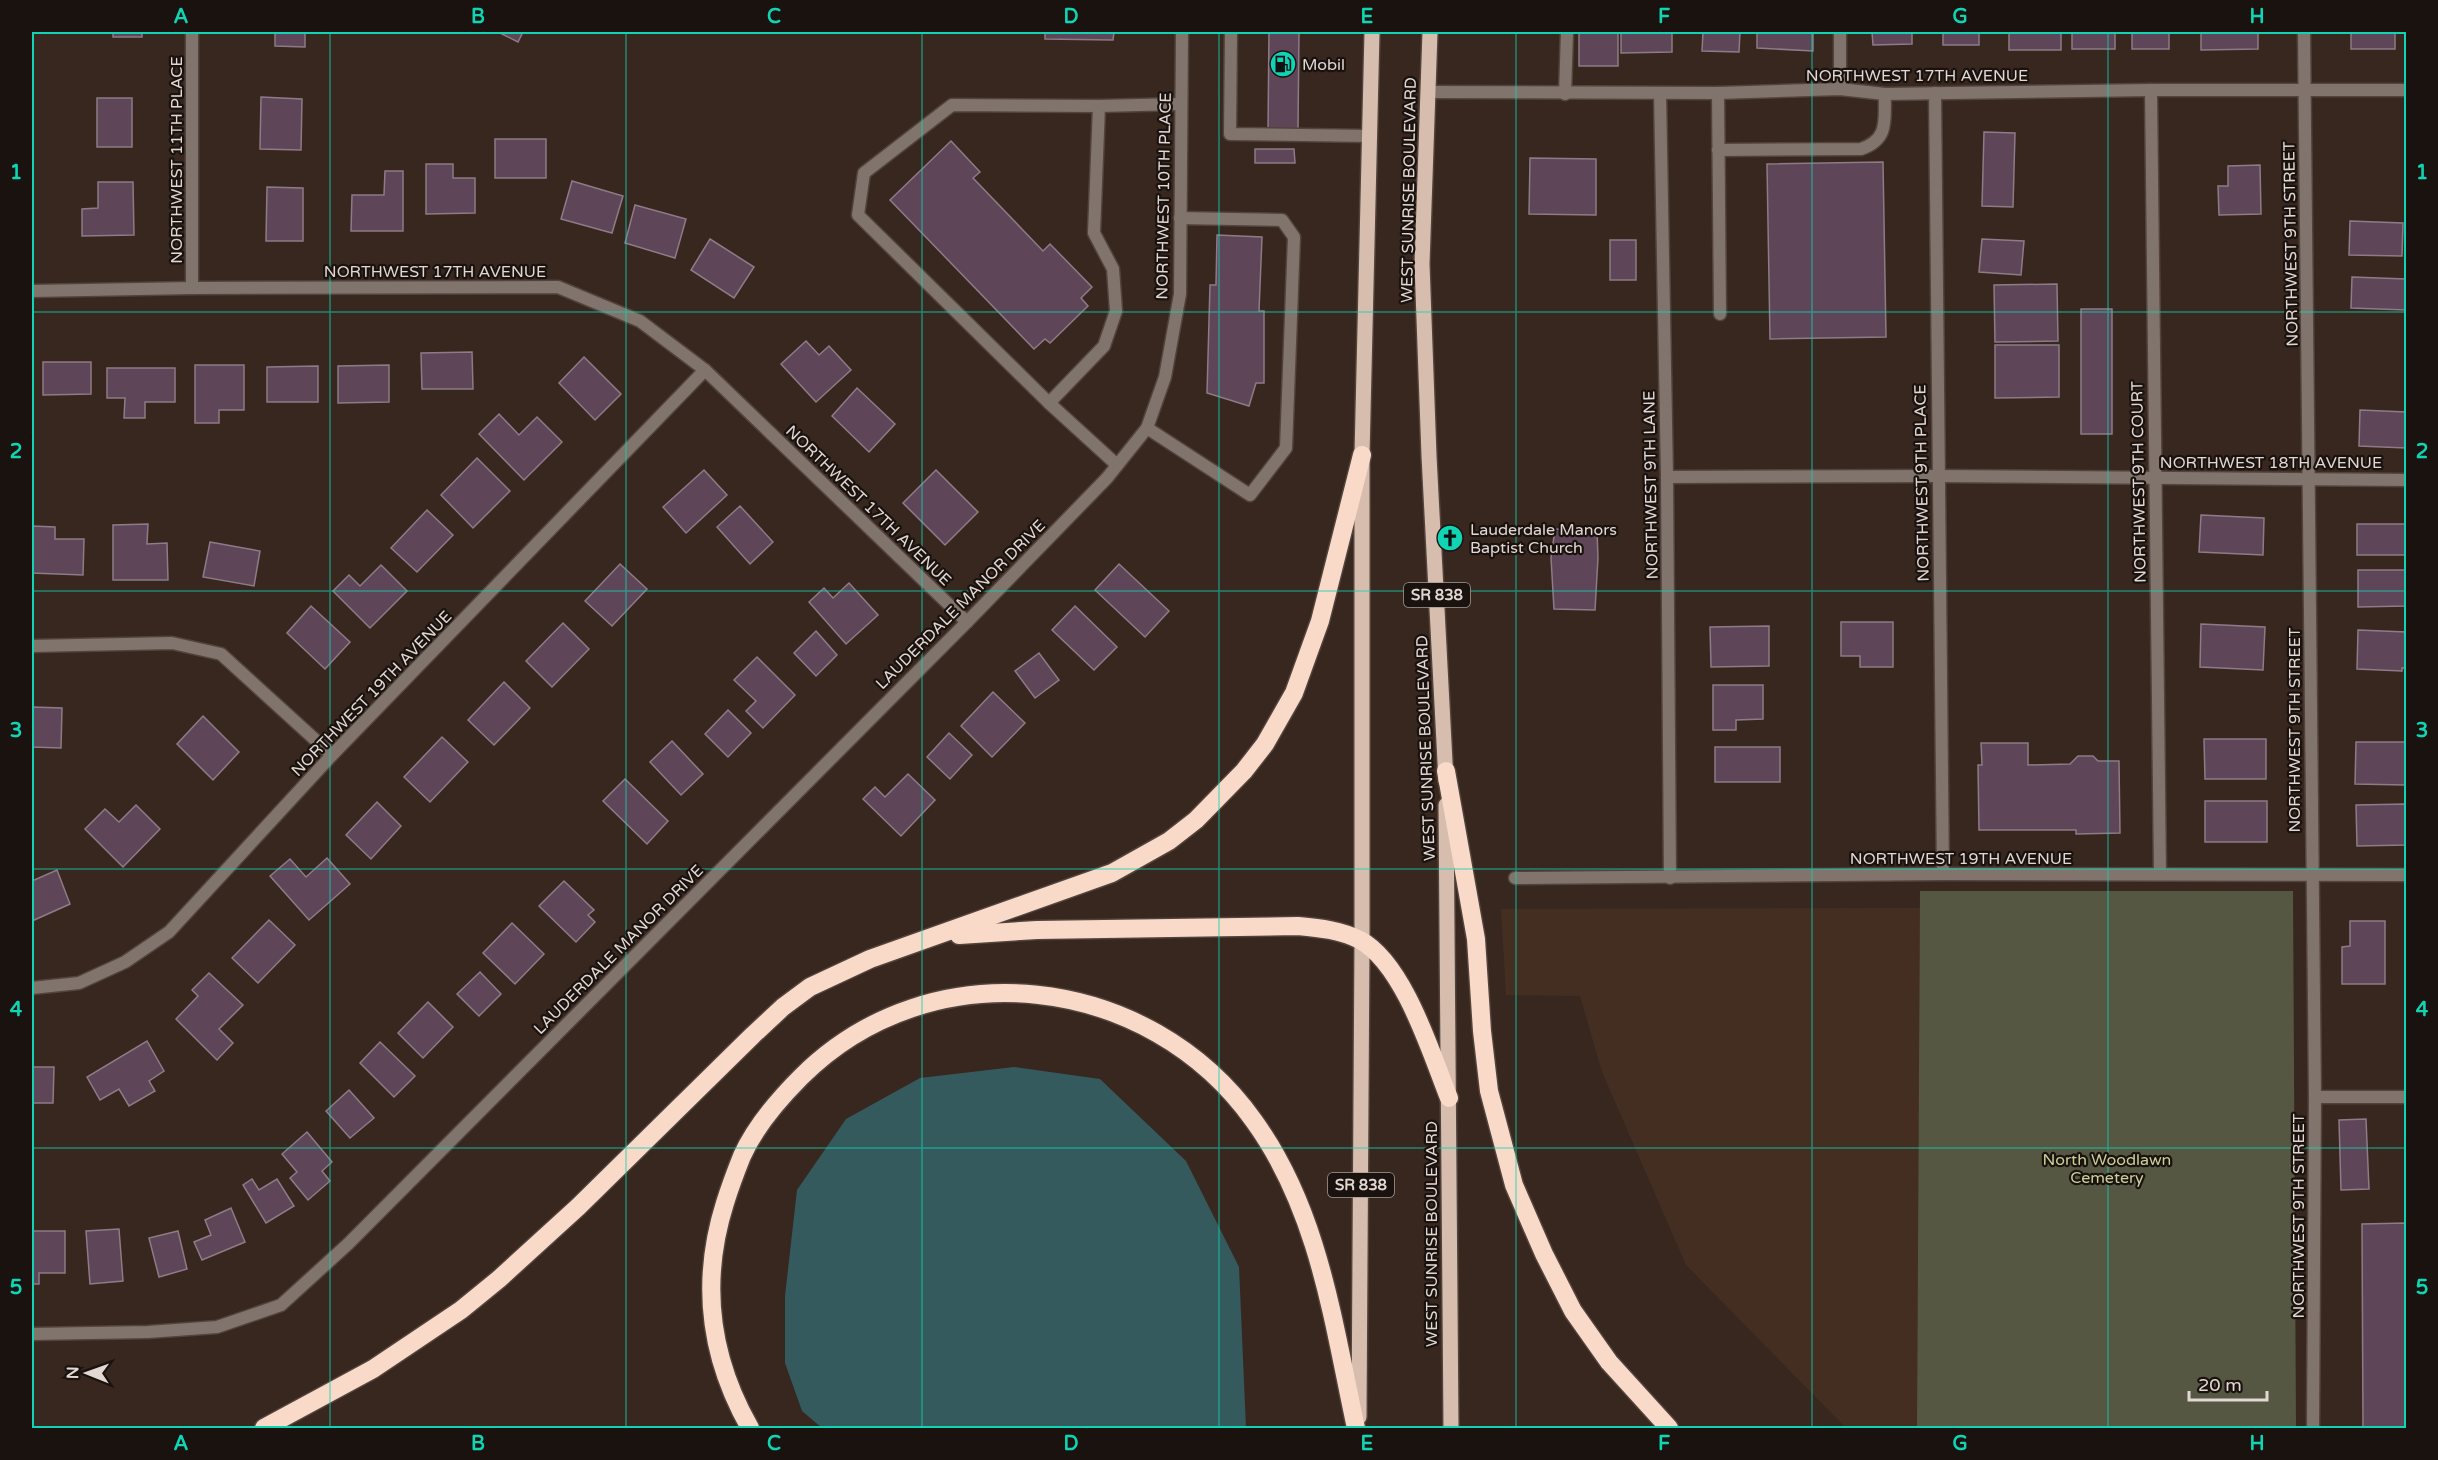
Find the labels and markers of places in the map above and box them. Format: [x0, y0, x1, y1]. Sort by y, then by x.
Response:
fuel station icon: Mobil [1268, 49, 1298, 79]
place label: Mobil [1302, 55, 1345, 75]
place label: Lauderdale Manors Baptist Church [1470, 520, 1617, 558]
church icon: Lauderdale Manors Baptist Church [1435, 523, 1465, 553]

